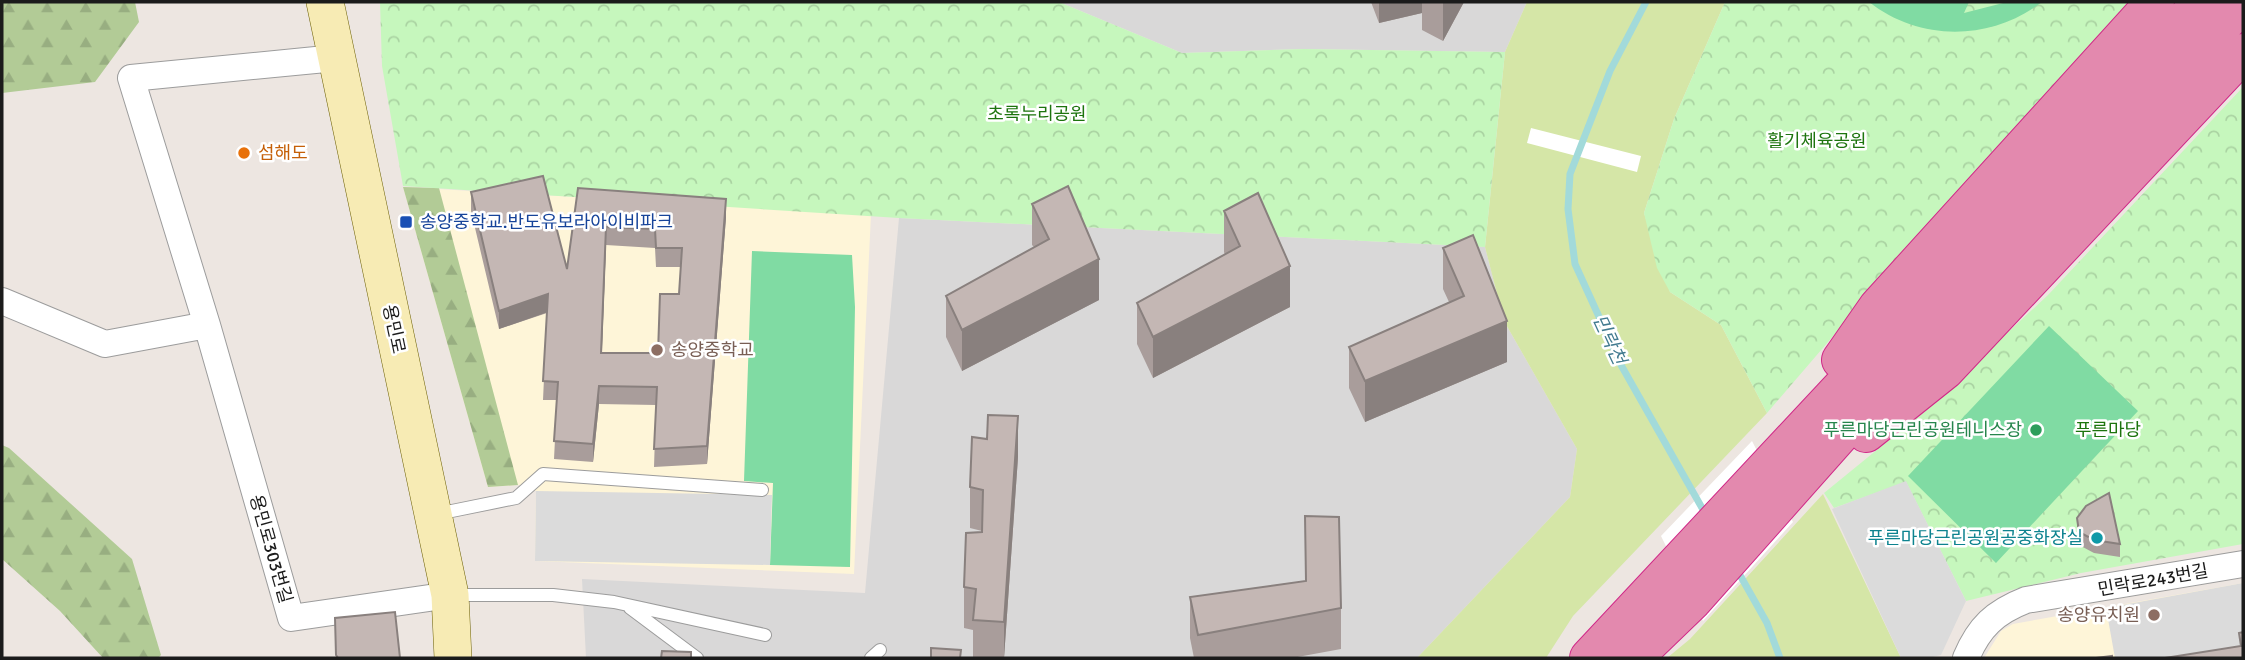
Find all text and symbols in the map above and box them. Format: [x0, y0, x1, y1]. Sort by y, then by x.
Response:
park label: 초록누리공원 [987, 103, 1087, 125]
park label: 활기체육공원 [1767, 130, 1867, 152]
place label: 섬해도 [258, 142, 308, 164]
marker: 섬해도 [236, 145, 252, 161]
place label: 송양중학교.반도유보라아이비파크 [420, 211, 673, 233]
marker: 송양중학교.반도유보라아이비파크 [398, 214, 414, 230]
street label: 용민로 [378, 302, 410, 356]
water label: 민락천 [1587, 311, 1632, 370]
place label: 송양중학교 [671, 339, 754, 361]
marker: 송양중학교 [649, 342, 665, 358]
place label: 푸른마당근린공원테니스장 [1823, 419, 2022, 441]
park label: 푸른마당 [2075, 419, 2141, 441]
marker: 푸른마당근린공원테니스장 [2028, 422, 2044, 438]
street label: 용민로303번길 [245, 492, 297, 606]
place label: 푸른마당근린공원공중화장실 [1868, 527, 2083, 549]
marker: 푸른마당근린공원공중화장실 [2089, 530, 2105, 546]
street label: 민락로243번길 [2096, 559, 2210, 601]
place label: 송양유치원 [2057, 604, 2140, 626]
marker: 송양유치원 [2146, 607, 2162, 623]

